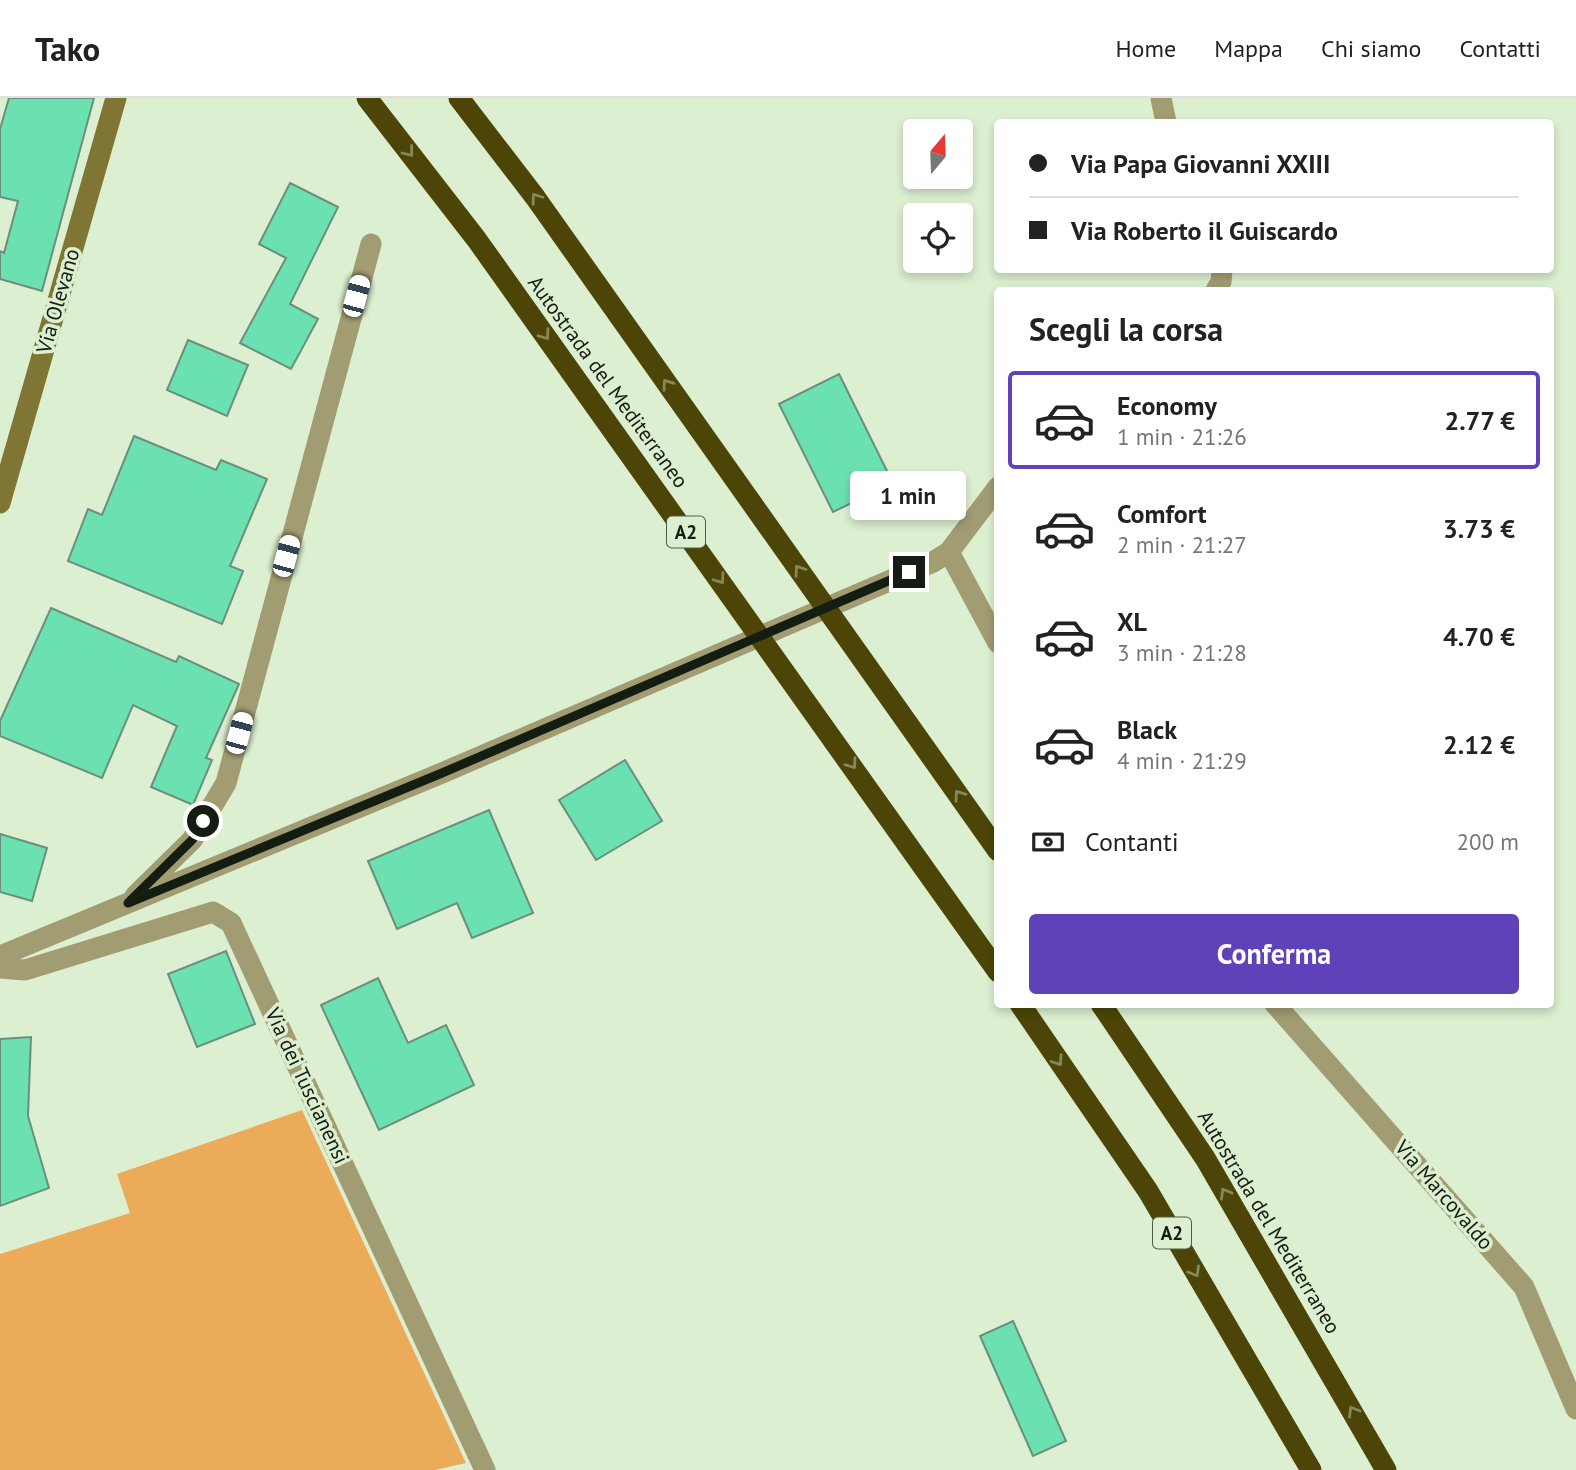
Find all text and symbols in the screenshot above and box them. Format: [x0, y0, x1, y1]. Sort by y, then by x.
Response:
text: Tako [35, 27, 100, 70]
text: Home [1115, 33, 1176, 64]
text: Mappa [1214, 33, 1283, 64]
text: Chi siamo [1321, 33, 1421, 64]
text: Contatti [1459, 33, 1541, 64]
north arrow [903, 119, 973, 189]
map controls [903, 119, 973, 273]
one-way arrow [400, 144, 413, 157]
text: Via Papa Giovanni XXIII [1071, 147, 1330, 180]
one-way arrow [532, 193, 544, 206]
button: locate [903, 203, 973, 273]
text: Via Roberto il Guiscardo [1071, 214, 1338, 247]
street label: Via Olevano [29, 245, 85, 357]
street label: Autostrada del Mediterraneo [522, 270, 695, 493]
car [341, 273, 372, 319]
text: Scegli la corsa [1029, 308, 1223, 350]
one-way arrow [536, 327, 549, 340]
one-way arrow [663, 379, 675, 392]
icon: car [1033, 389, 1096, 452]
text: Economy [1117, 389, 1217, 422]
text: 2.77 € [1444, 404, 1515, 437]
text: 1 min · 21:26 [1117, 422, 1247, 451]
callout: 1 min [851, 470, 967, 519]
text: 1 min [880, 481, 936, 510]
icon: car [1033, 497, 1096, 560]
text: Comfort [1117, 497, 1207, 530]
text: 3.73 € [1443, 512, 1515, 545]
road number: A2 [667, 516, 705, 547]
text: 2 min · 21:27 [1117, 530, 1247, 559]
car [271, 533, 302, 579]
route end [893, 556, 925, 588]
one-way arrow [795, 565, 807, 578]
one-way arrow [711, 571, 724, 584]
icon: car [1033, 605, 1096, 668]
text: XL [1117, 605, 1147, 638]
text: 4.70 € [1443, 620, 1515, 653]
text: 3 min · 21:28 [1117, 638, 1247, 667]
car [224, 710, 255, 756]
icon: car [1033, 713, 1096, 776]
text: Black [1117, 713, 1177, 746]
text: 2.12 € [1443, 728, 1515, 761]
text: 4 min · 21:29 [1117, 746, 1247, 775]
one-way arrow [844, 757, 856, 769]
one-way arrow [955, 790, 967, 803]
route start [187, 805, 219, 837]
icon: cash [1029, 823, 1067, 861]
text: Contanti [1085, 825, 1179, 858]
text: 200 m [1457, 827, 1519, 856]
button: Conferma [1029, 914, 1519, 994]
street label: Via dei Tuscianensi [259, 1002, 355, 1168]
one-way arrow [1050, 1053, 1062, 1066]
street label: Autostrada del Mediterraneo [1192, 1105, 1347, 1338]
street label: Via Marcovaldo [1389, 1133, 1499, 1255]
one-way arrow [1221, 1188, 1234, 1201]
road number: A2 [1153, 1218, 1191, 1248]
one-way arrow [1187, 1265, 1200, 1277]
one-way arrow [1348, 1405, 1361, 1418]

